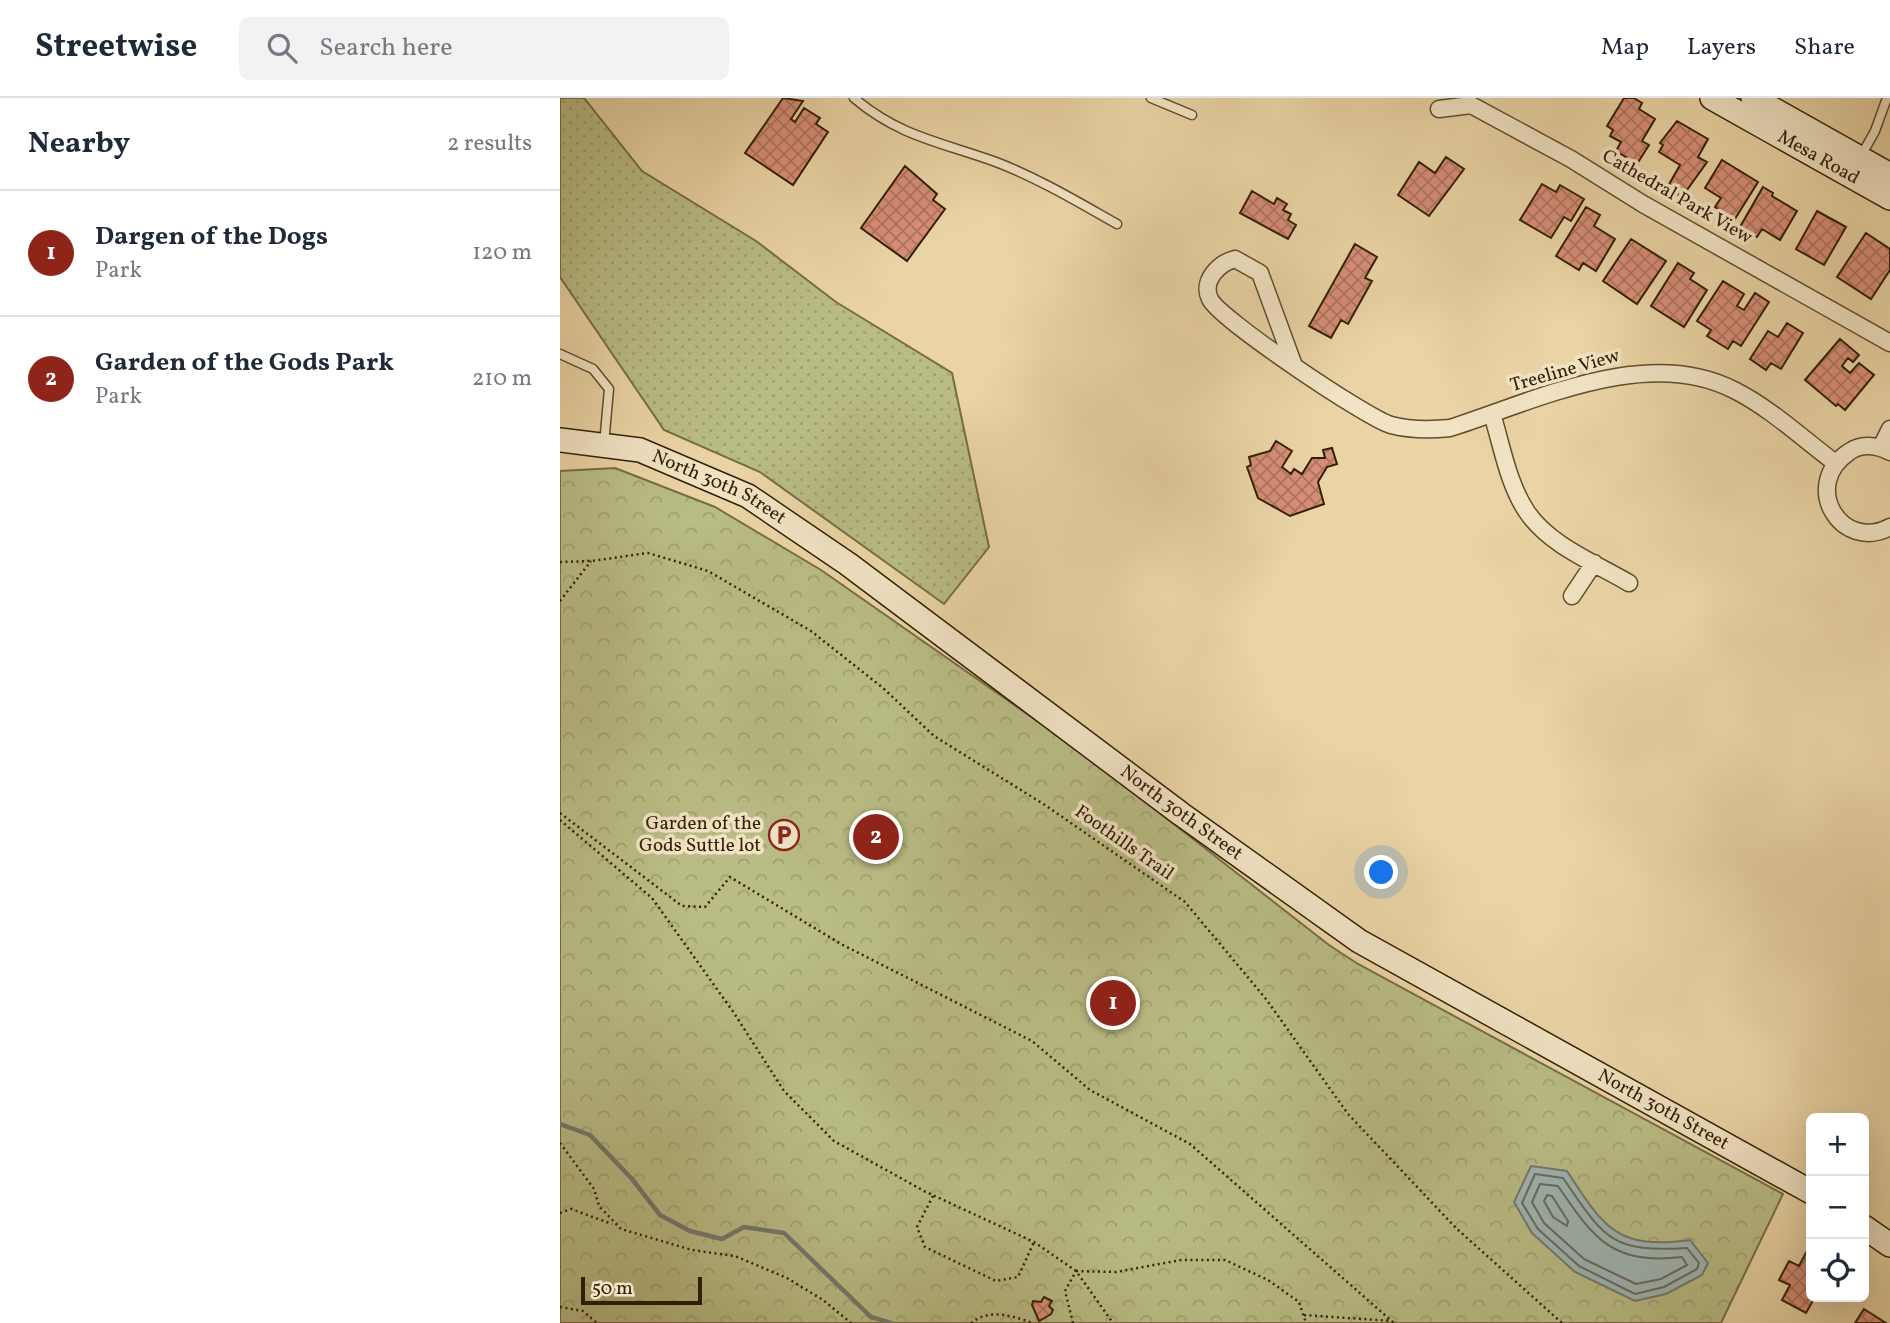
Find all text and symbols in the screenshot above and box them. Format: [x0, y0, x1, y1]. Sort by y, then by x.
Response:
search box [239, 17, 729, 80]
text: Streetwise [35, 25, 197, 71]
icon: search [263, 29, 301, 67]
text: Search here [319, 30, 453, 66]
text: Map [1601, 31, 1649, 65]
text: Layers [1687, 31, 1756, 65]
text: Share [1794, 31, 1855, 65]
text: Nearby [28, 123, 130, 165]
street label: Mesa Road [1772, 124, 1864, 191]
text: 2 results [447, 128, 532, 160]
street label: Cathedral Park View [1597, 143, 1757, 251]
text: Dargen of the Dogs [95, 219, 328, 255]
text: 1 [46, 237, 56, 269]
text: 120 m [472, 237, 532, 269]
text: Park [95, 255, 142, 287]
street label: Treeline View [1507, 343, 1623, 399]
text: Garden of the Gods Park [95, 345, 394, 381]
text: 2 [45, 363, 57, 395]
text: 210 m [472, 363, 532, 395]
text: Park [95, 381, 142, 413]
street label: North 30th Street [648, 444, 791, 531]
street label: North 30th Street [1114, 759, 1248, 867]
street label: Foothills Trail [1069, 799, 1179, 887]
place label: Garden of the Gods Suttle lot [639, 811, 761, 859]
pin: 2 [853, 811, 899, 863]
parking icon: Garden of the Gods Suttle lot [767, 818, 801, 852]
your location [1364, 855, 1398, 889]
pin: 1 [1090, 977, 1136, 1029]
street label: North 30th Street [1593, 1063, 1734, 1157]
map controls [1806, 1113, 1869, 1302]
button: + [1806, 1113, 1869, 1176]
button: − [1806, 1176, 1869, 1239]
button: locate [1806, 1239, 1869, 1302]
scale bar [581, 1274, 702, 1306]
text: 50 m [592, 1276, 633, 1302]

